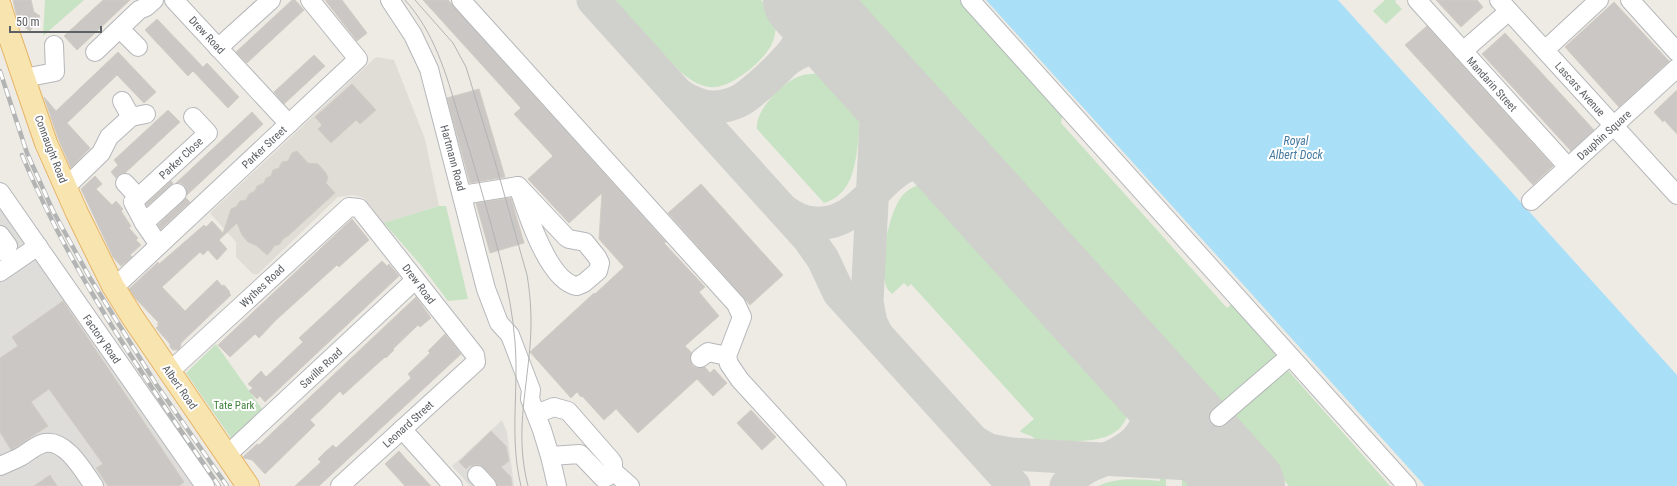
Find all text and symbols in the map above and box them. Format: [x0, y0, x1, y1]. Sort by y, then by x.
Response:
scale bar [10, 8, 101, 34]
street label: Drew Road [186, 14, 227, 57]
text: 50 m [16, 15, 40, 29]
street label: Mandarin Street [1464, 54, 1520, 114]
street label: Lascars Avenue [1552, 60, 1607, 119]
street label: Dauphin Square [1575, 108, 1634, 163]
street label: Connaught Road [32, 113, 69, 185]
street label: Parker Street [239, 123, 289, 171]
street label: Hartmann Road [437, 124, 468, 193]
water label: Royal Albert Dock [1268, 134, 1324, 162]
street label: Parker Close [157, 135, 206, 182]
street label: Wythes Road [237, 262, 287, 310]
street label: Drew Road [399, 262, 438, 307]
street label: Factory Road [80, 312, 123, 366]
street label: Saville Road [298, 346, 345, 391]
street label: Albert Road [160, 363, 200, 412]
street label: Leonard Street [380, 398, 436, 450]
park label: Tate Park [214, 399, 255, 412]

